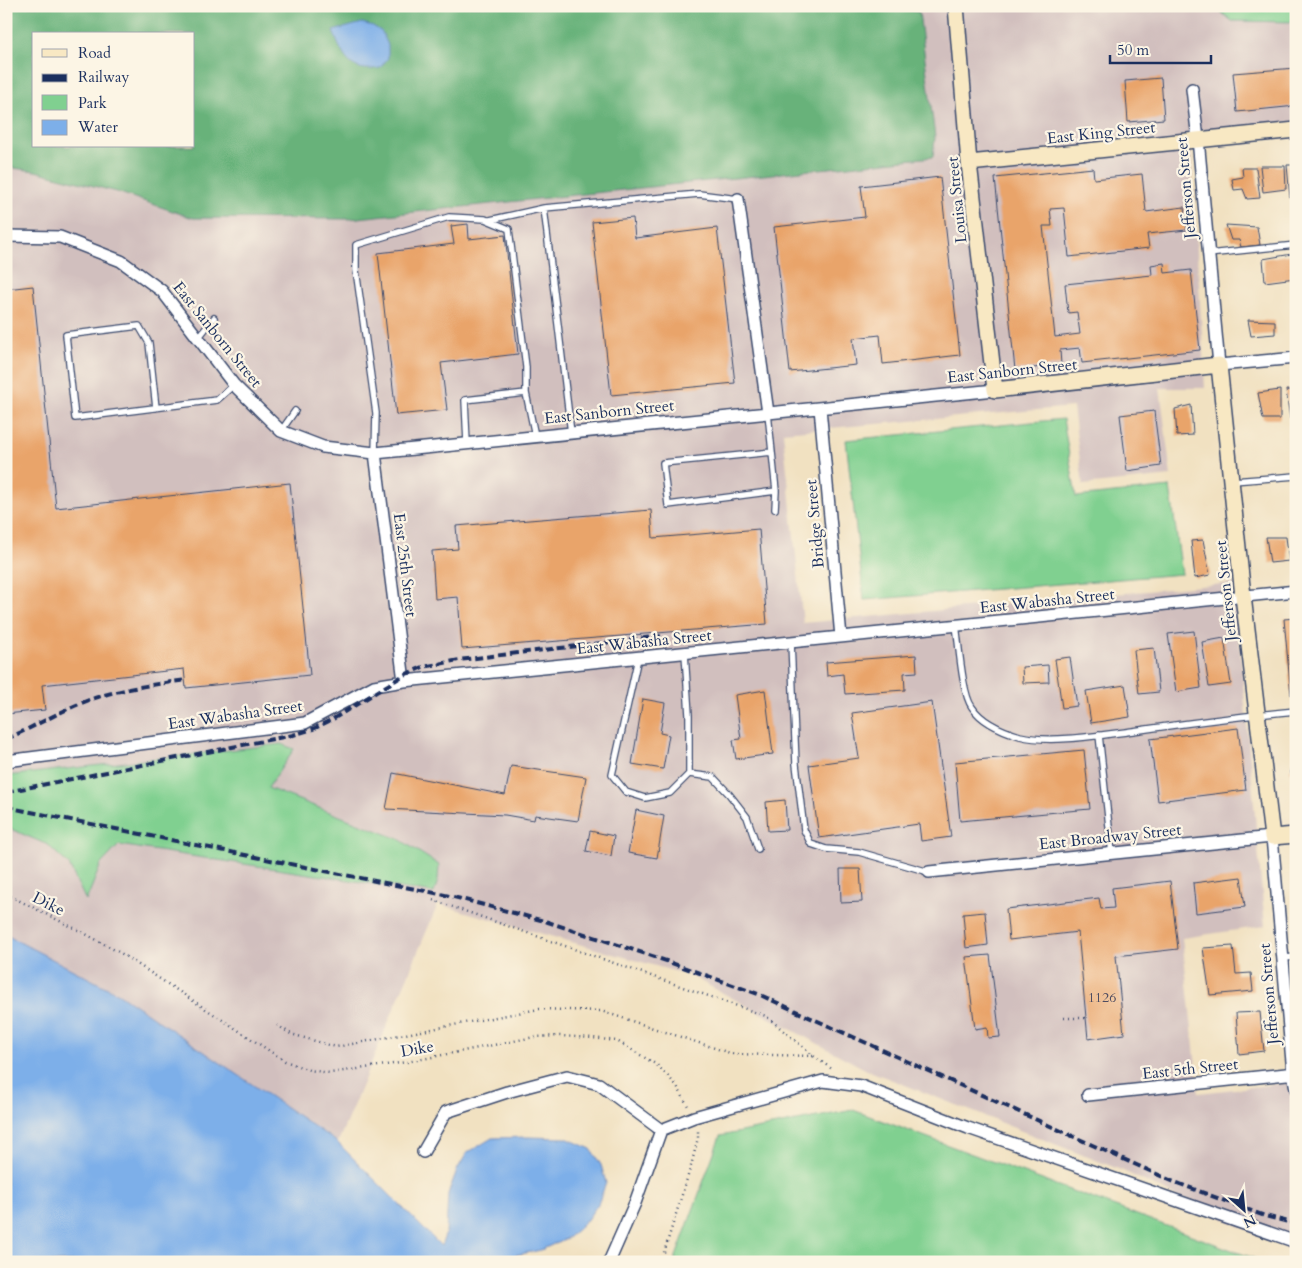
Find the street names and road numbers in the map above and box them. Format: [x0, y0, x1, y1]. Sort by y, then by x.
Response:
street label: East King Street [1046, 116, 1156, 150]
street label: Jefferson Street [1171, 137, 1202, 241]
street label: Louisa Street [942, 156, 972, 244]
street label: East Sanborn Street [168, 277, 267, 392]
street label: East Sanborn Street [946, 353, 1078, 389]
street label: East Sanborn Street [543, 394, 675, 430]
street label: Bridge Street [800, 479, 830, 569]
street label: East 25th Street [388, 512, 422, 618]
street label: Jefferson Street [1210, 539, 1242, 644]
street label: East Wabasha Street [979, 583, 1116, 619]
street label: East Wabasha Street [576, 624, 713, 660]
street label: East Wabasha Street [167, 695, 304, 735]
street label: East Broadway Street [1038, 819, 1182, 855]
street label: Dike [29, 887, 68, 921]
street label: Jefferson Street [1254, 943, 1285, 1047]
street label: Dike [399, 1035, 435, 1063]
street label: East 5th Street [1141, 1053, 1239, 1085]

